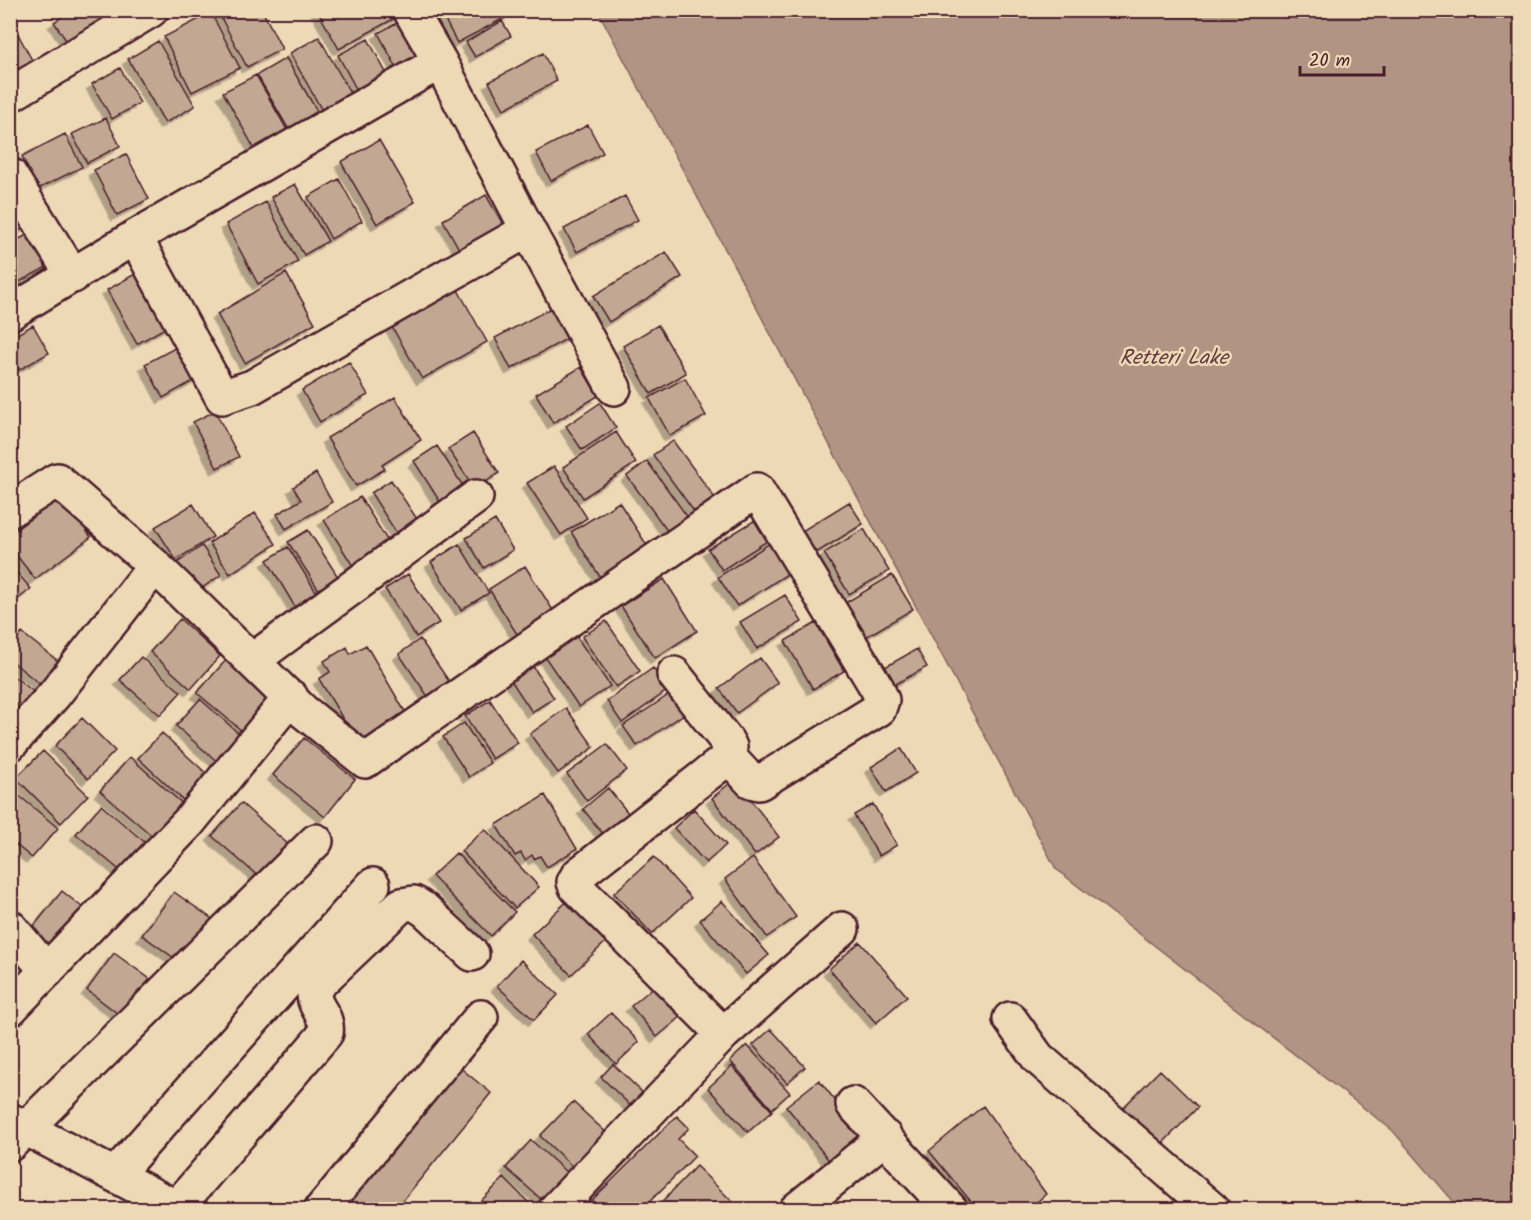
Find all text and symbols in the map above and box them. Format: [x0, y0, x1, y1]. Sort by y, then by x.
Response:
scale bar [1300, 39, 1384, 77]
text: 20 m [1309, 47, 1350, 76]
water label: Retteri Lake [1120, 342, 1231, 375]

